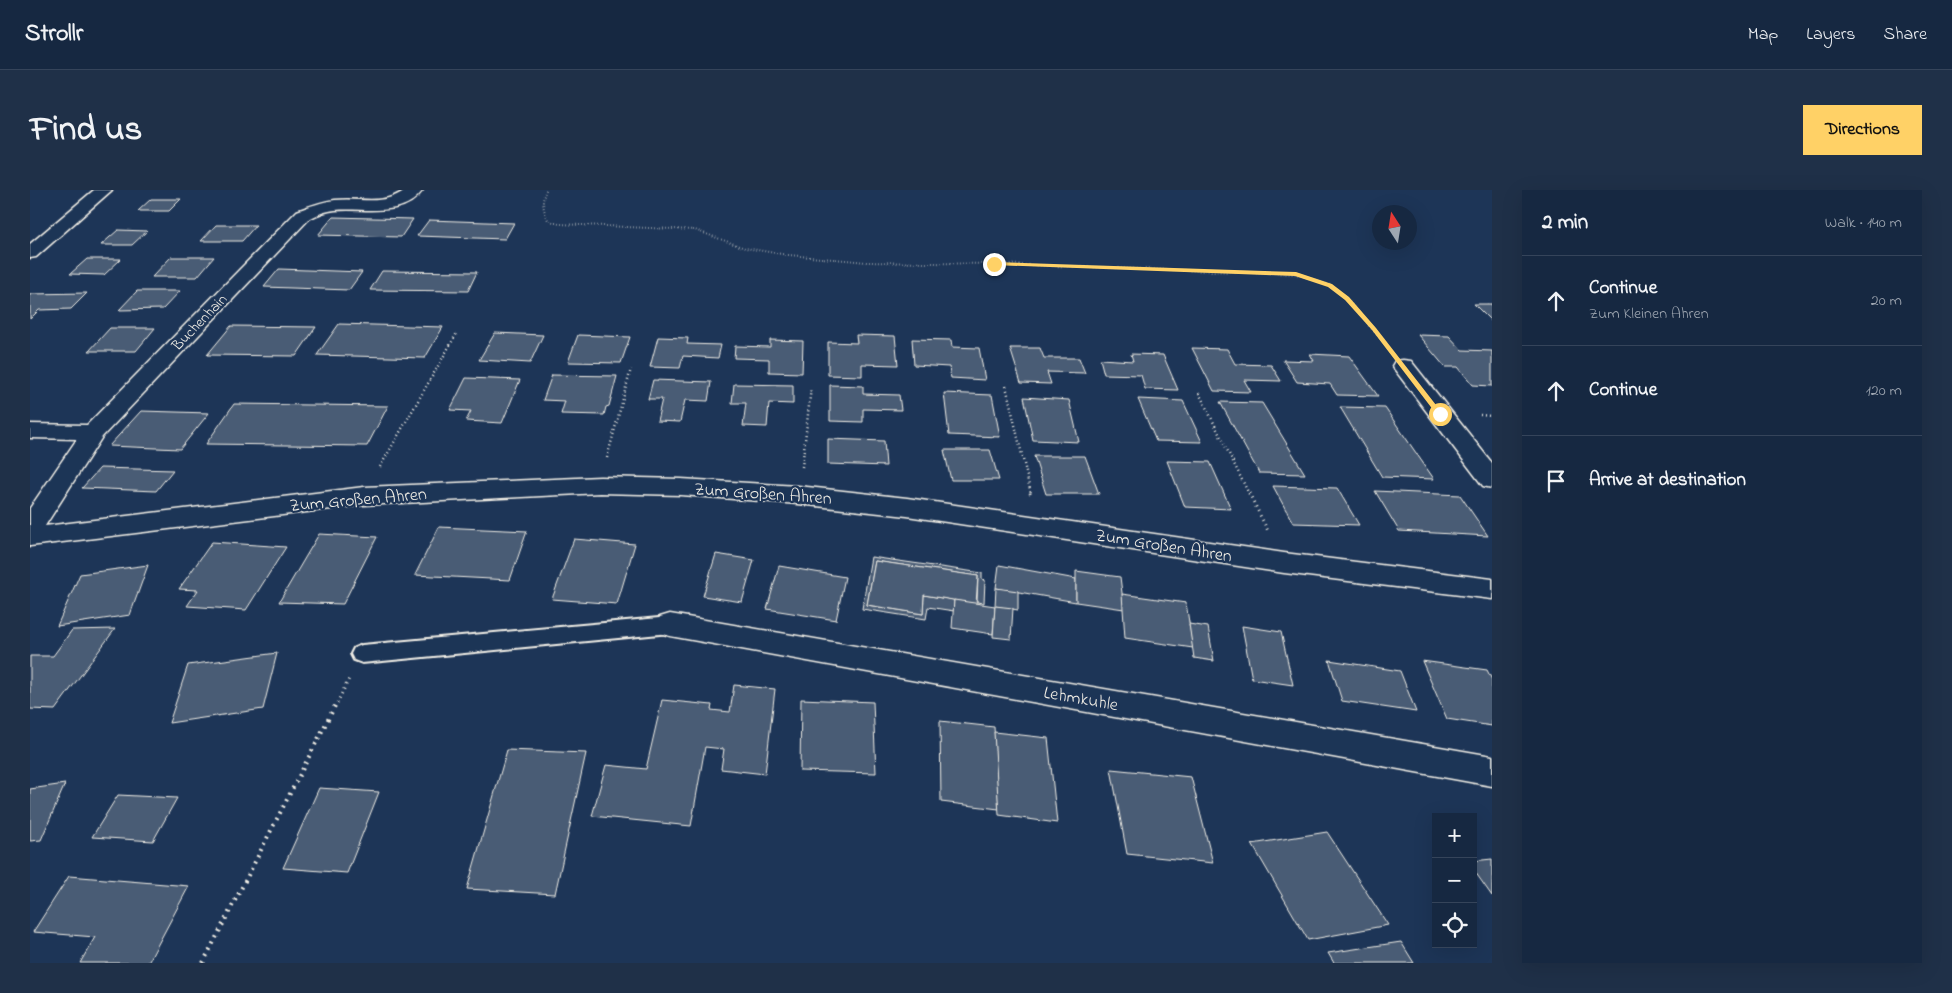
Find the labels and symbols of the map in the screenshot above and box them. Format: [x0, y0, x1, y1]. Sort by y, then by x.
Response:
north arrow [1372, 205, 1417, 250]
route end [983, 253, 1006, 276]
street label: Buchenhain [166, 289, 233, 357]
route start [1429, 403, 1452, 426]
street label: Zum Großen Ahren [693, 477, 833, 513]
street label: Zum Großen Ahren [288, 482, 428, 520]
street label: Zum Großen Ahren [1094, 523, 1234, 571]
street label: Lehmkuhle [1041, 681, 1121, 719]

